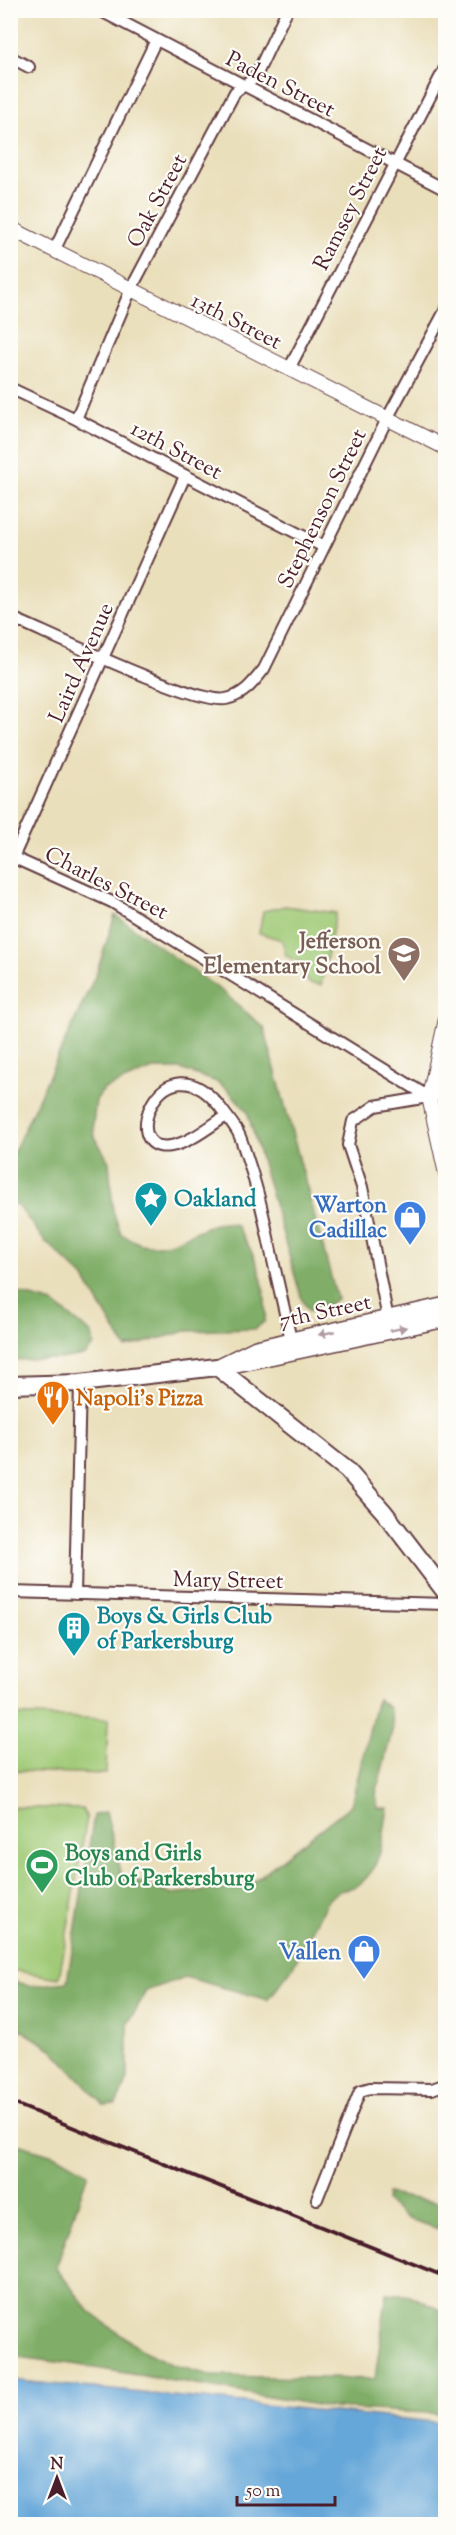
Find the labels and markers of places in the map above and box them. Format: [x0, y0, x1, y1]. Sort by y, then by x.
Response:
place label: Jefferson Elementary School [204, 927, 382, 984]
school or university icon: Jefferson Elementary School [386, 935, 422, 982]
place icon: Oakland [133, 1180, 169, 1227]
place label: Oakland [174, 1185, 257, 1217]
place label: Warton Cadillac [309, 1191, 387, 1248]
shop icon: Warton Cadillac [392, 1199, 428, 1246]
restaurant icon: Napoli's Pizza [35, 1379, 71, 1426]
place label: Napoli's Pizza [76, 1384, 204, 1416]
place label: Boys & Girls Club of Parkersburg [97, 1602, 272, 1659]
building icon: Boys & Girls Club of Parkersburg [56, 1610, 92, 1657]
place label: Boys and Girls Club of Parkersburg [65, 1839, 255, 1896]
sports icon: Boys and Girls Club of Parkersburg [24, 1847, 60, 1894]
shop icon: Vallen [346, 1933, 382, 1980]
place label: Vallen [279, 1938, 341, 1970]

